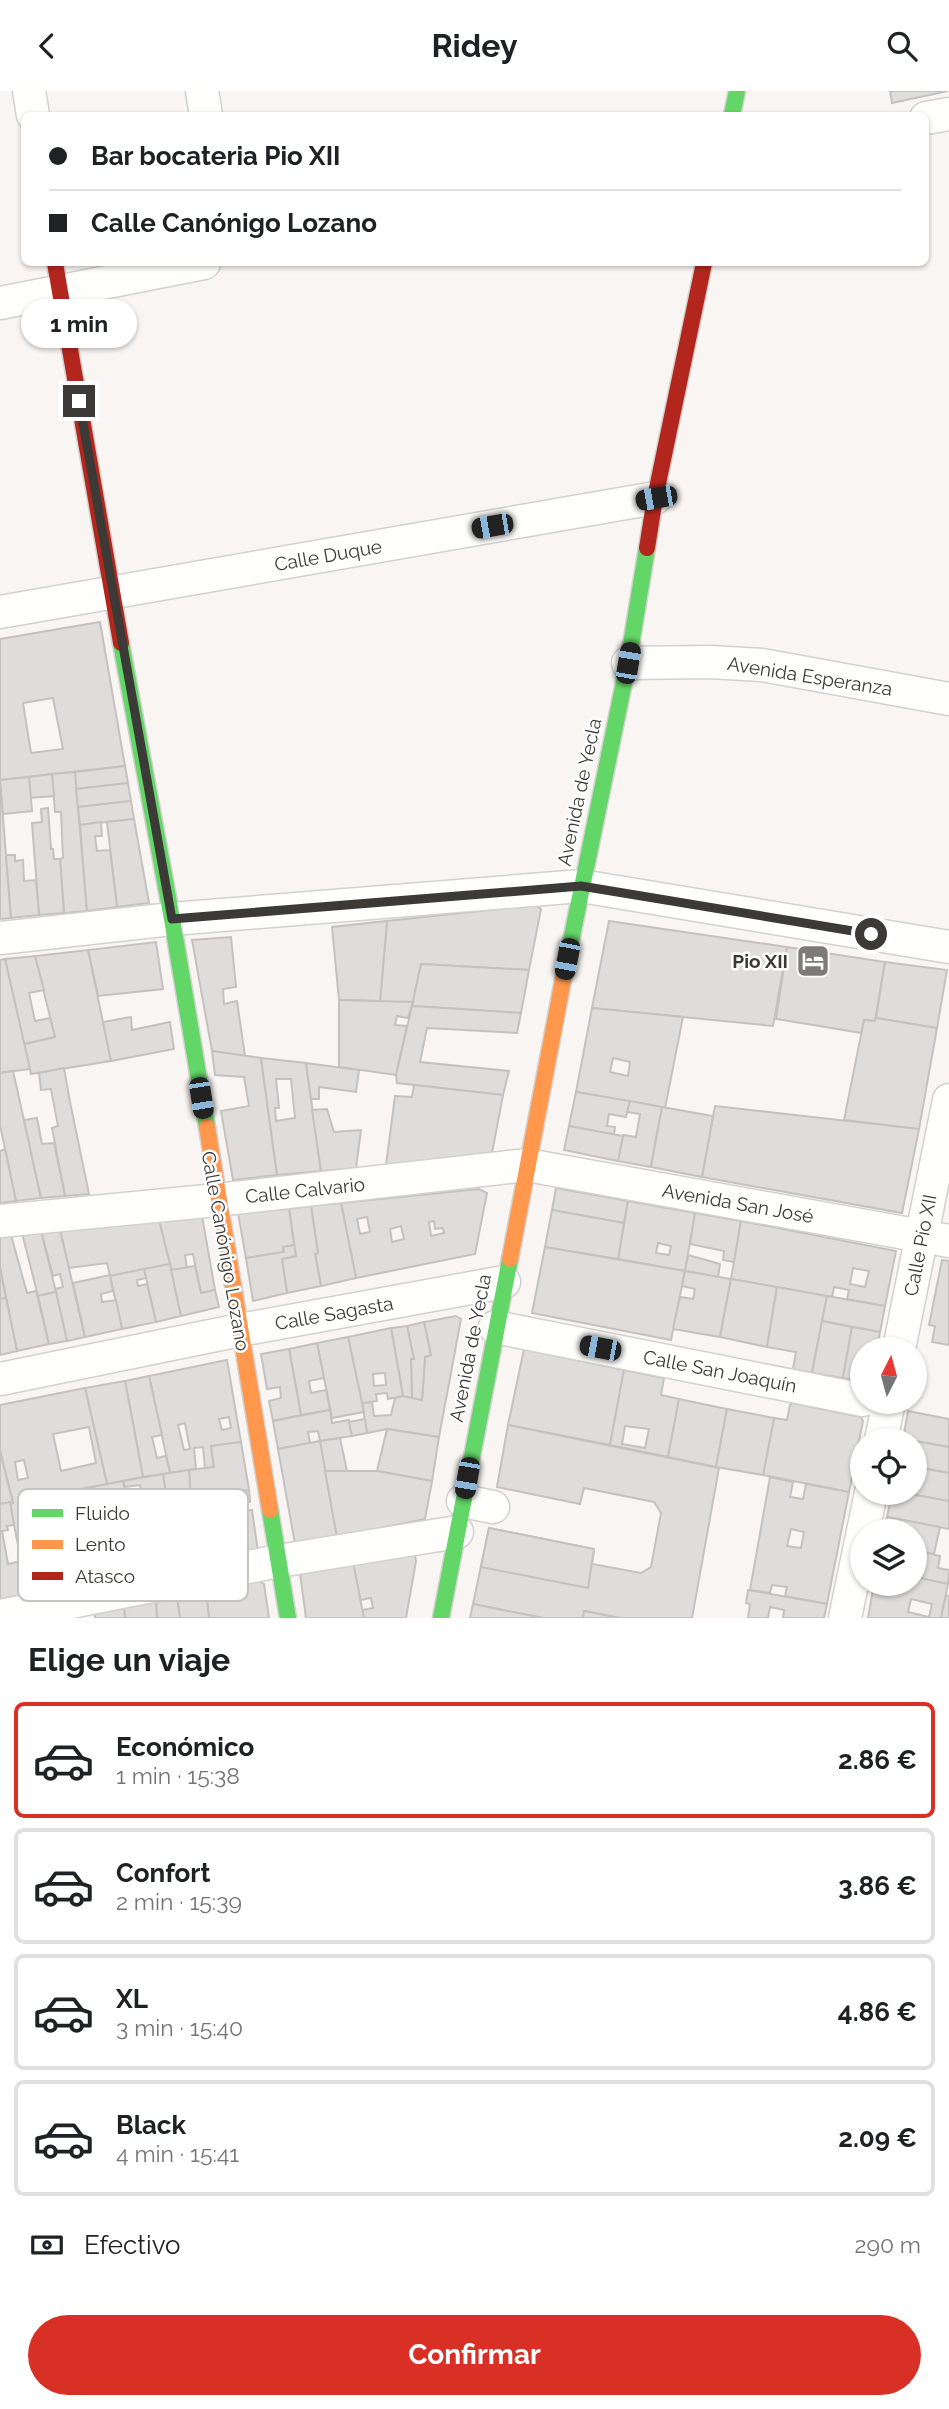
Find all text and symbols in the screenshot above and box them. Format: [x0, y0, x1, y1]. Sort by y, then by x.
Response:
icon: back [28, 27, 66, 65]
text: Ridey [431, 27, 518, 64]
icon: search [883, 27, 921, 65]
text: Bar bocateria Pio XII [91, 141, 341, 171]
text: Calle Canónigo Lozano [91, 208, 377, 238]
callout: 1 min [21, 299, 137, 349]
text: 1 min [50, 310, 108, 337]
route end [63, 385, 95, 417]
car [634, 484, 679, 512]
car [470, 512, 515, 540]
street label: Calle Duque [273, 535, 383, 575]
car [615, 640, 642, 686]
street label: Avenida Esperanza [726, 652, 894, 700]
street label: Avenida de Yecla [553, 716, 605, 868]
route start [855, 918, 887, 950]
car [553, 936, 582, 982]
hotel icon: Pio XII [794, 942, 832, 980]
place label: Pio XII [732, 950, 788, 972]
car [188, 1076, 215, 1120]
street label: Calle Canónigo Lozano [198, 1149, 254, 1353]
street label: Calle Calvario [244, 1173, 366, 1207]
street label: Avenida San José [661, 1179, 815, 1227]
street label: Calle Pío XII [899, 1192, 941, 1298]
street label: Avenida de Yecla [445, 1272, 495, 1424]
street label: Calle Sagasta [273, 1292, 395, 1334]
car [578, 1334, 623, 1362]
north arrow [850, 1337, 928, 1414]
map controls [850, 1337, 927, 1596]
street label: Calle San Joaquín [641, 1345, 799, 1397]
button: locate [850, 1428, 927, 1505]
car [454, 1455, 481, 1501]
legend [18, 1489, 248, 1601]
text: Fluido [75, 1502, 130, 1524]
button: layers [850, 1519, 927, 1596]
text: Lento [75, 1533, 126, 1555]
text: Atasco [75, 1565, 135, 1587]
text: Elige un viaje [28, 1641, 230, 1678]
icon: car [32, 1729, 95, 1792]
text: Económico [116, 1732, 254, 1762]
text: 2.86 € [838, 1745, 917, 1775]
text: 1 min · 15:38 [116, 1762, 240, 1789]
icon: car [32, 1855, 95, 1918]
text: Confort [116, 1858, 210, 1888]
text: 3.86 € [838, 1871, 917, 1901]
text: 2 min · 15:39 [116, 1888, 242, 1915]
icon: car [32, 1981, 95, 2044]
text: XL [116, 1984, 148, 2014]
text: 4.86 € [838, 1997, 917, 2027]
text: 3 min · 15:40 [116, 2014, 243, 2041]
icon: car [32, 2107, 95, 2170]
text: Black [116, 2110, 186, 2140]
text: 2.09 € [838, 2123, 917, 2153]
text: 4 min · 15:41 [116, 2140, 239, 2167]
icon: cash [28, 2226, 66, 2264]
text: Efectivo [84, 2230, 181, 2260]
text: 290 m [854, 2231, 921, 2258]
button: Confirmar [28, 2315, 921, 2395]

